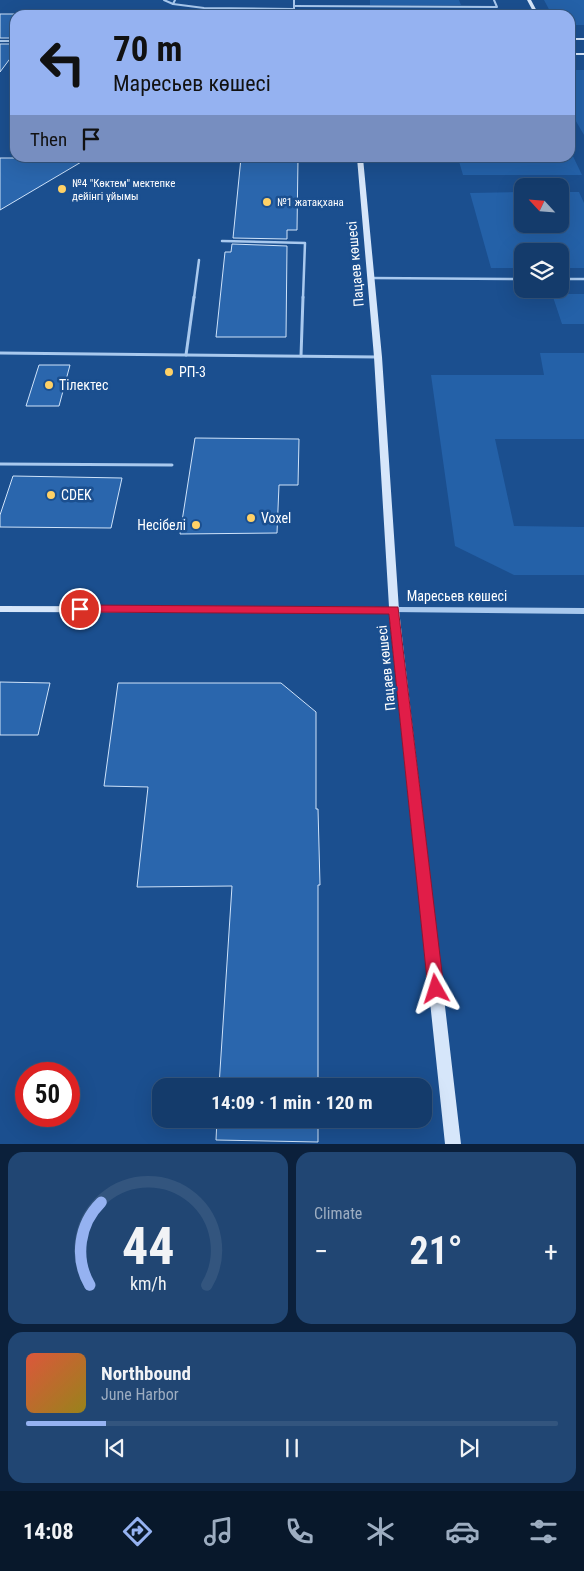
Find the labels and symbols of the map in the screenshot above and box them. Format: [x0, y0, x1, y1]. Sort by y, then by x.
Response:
place label: №4 "Көктем" мектепке дейінгі ұйымы [72, 177, 175, 203]
north arrow [514, 178, 569, 232]
marker: №4 "Көктем" мектепке дейінгі ұйымы [56, 183, 68, 195]
marker: №1 жатақхана [261, 196, 273, 208]
place label: №1 жатақхана [277, 196, 344, 209]
street label: Пацаев көшесі [343, 220, 367, 308]
place label: РП-3 [179, 364, 206, 380]
marker: РП-3 [163, 366, 175, 378]
place label: Тілектес [59, 377, 108, 393]
marker: Тілектес [43, 379, 55, 391]
place label: CDEK [61, 487, 92, 503]
marker: CDEK [45, 489, 57, 501]
place label: Voxel [261, 510, 291, 526]
marker: Voxel [245, 512, 257, 524]
place label: Несібелі [137, 517, 186, 533]
marker: Несібелі [190, 519, 202, 531]
pin [59, 588, 101, 630]
street label: Маресьев көшесі [407, 588, 507, 604]
street label: Пацаев көшесі [374, 624, 398, 712]
position arrow [409, 962, 461, 1014]
speed limit sign: 50 [15, 1062, 80, 1127]

